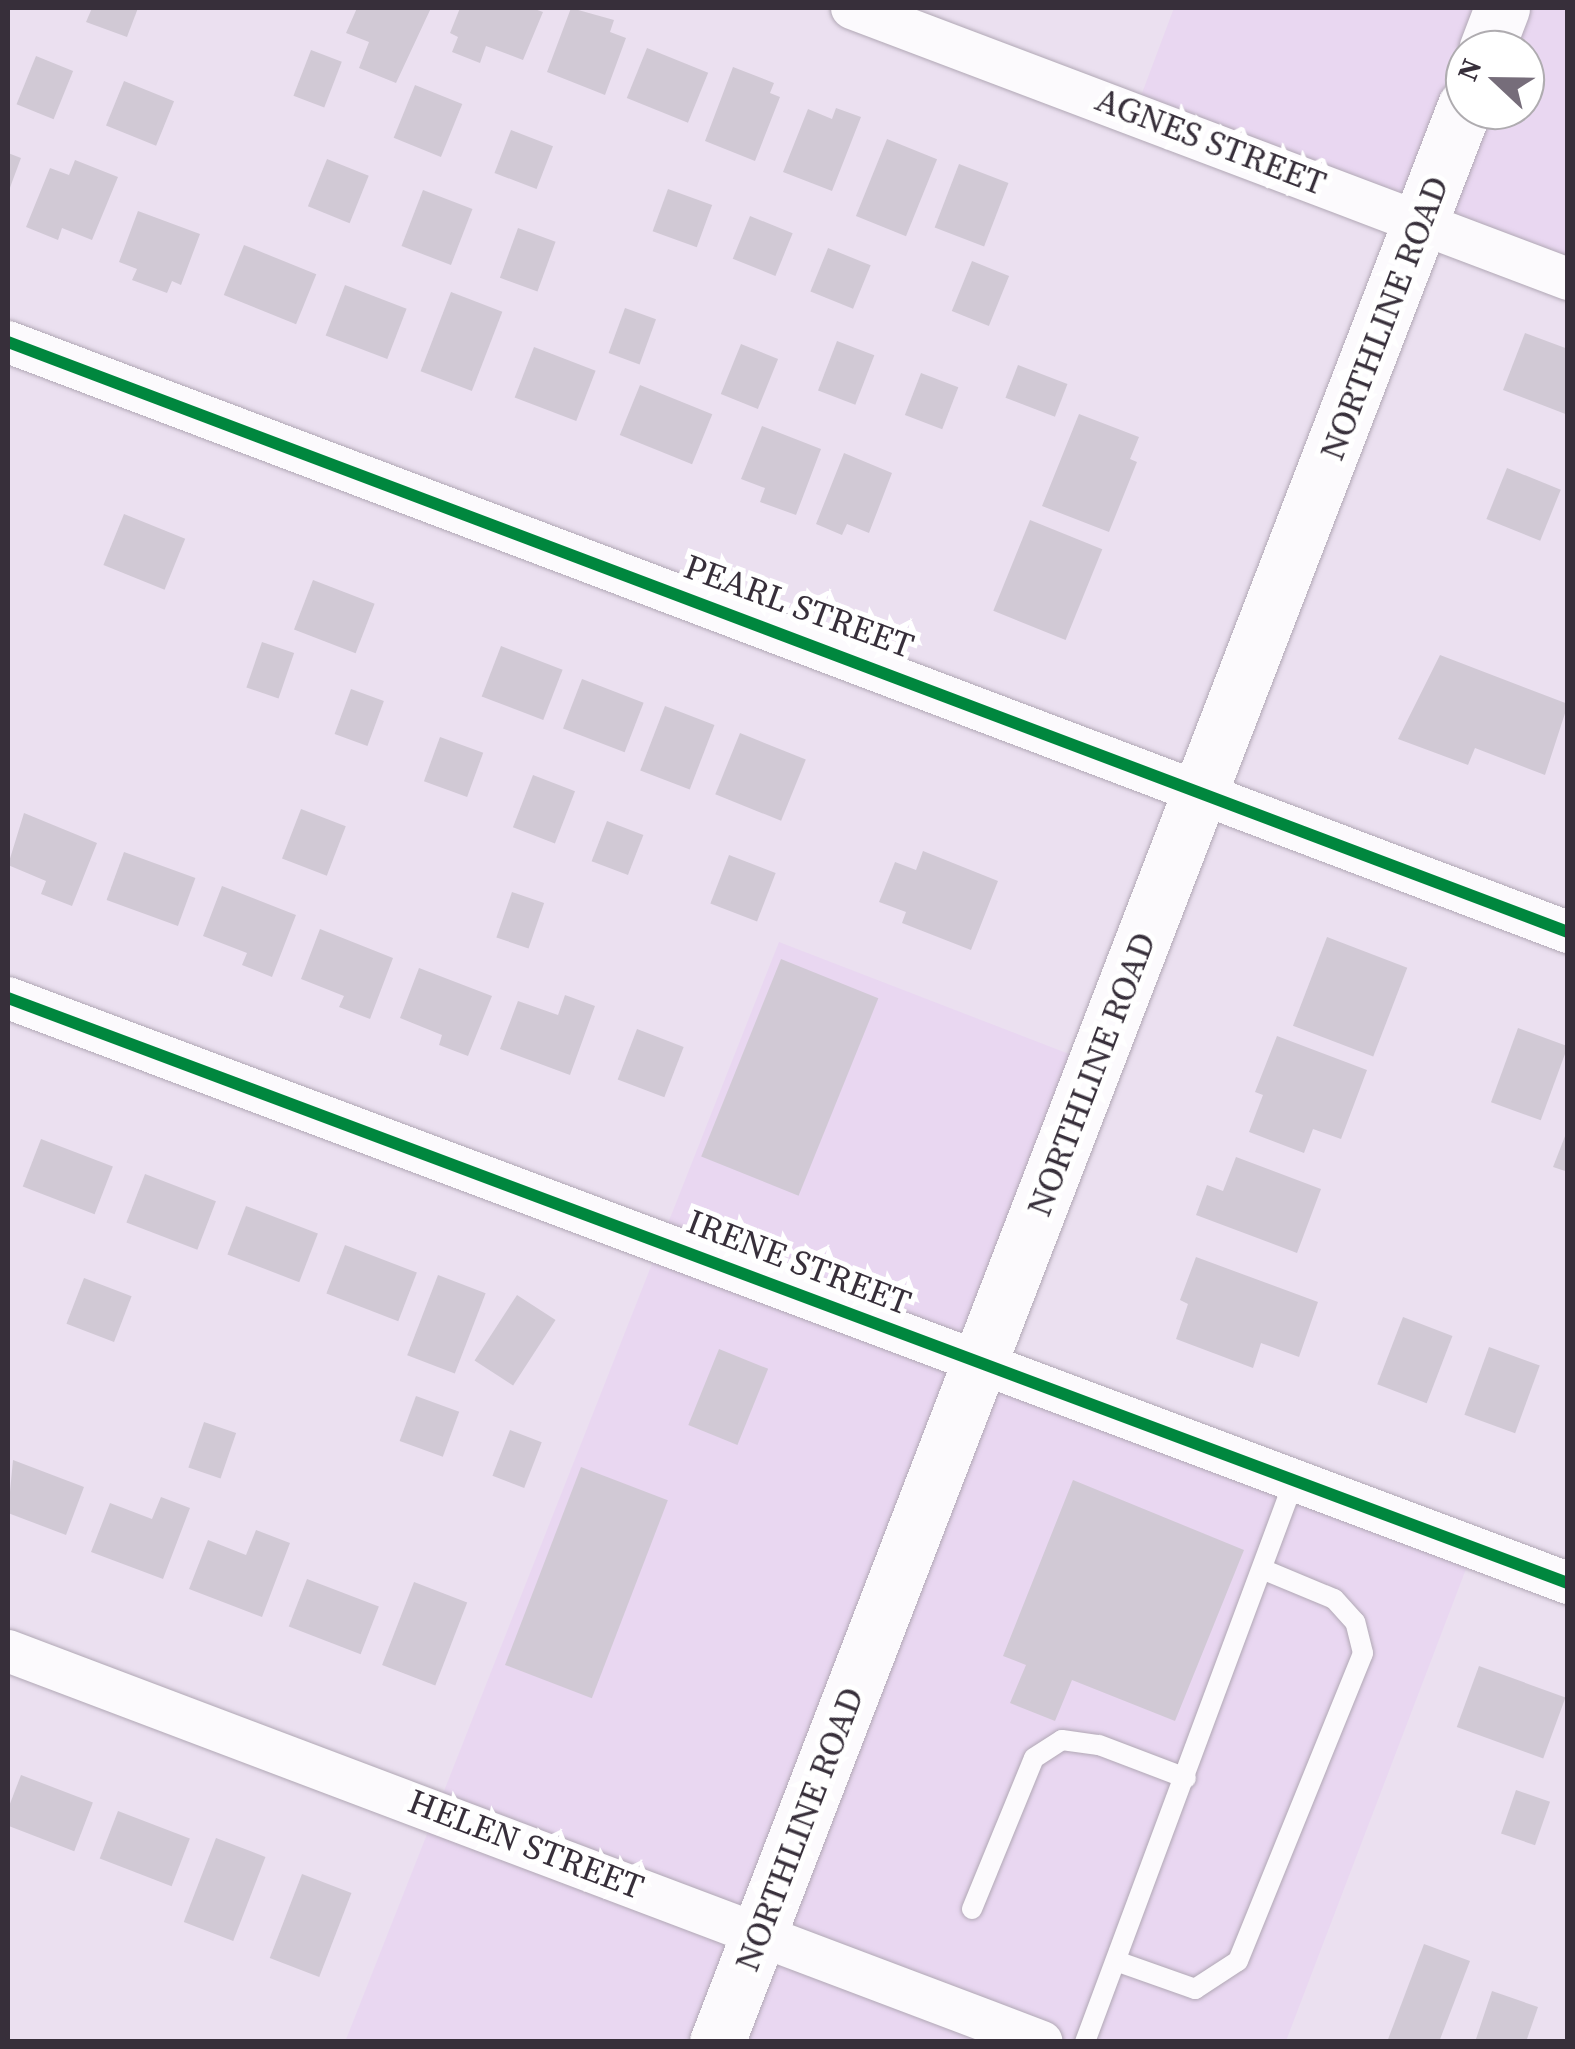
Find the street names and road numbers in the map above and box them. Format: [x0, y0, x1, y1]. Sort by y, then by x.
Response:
street label: AGNES STREET [1090, 78, 1332, 204]
street label: NORTHLINE ROAD [1311, 170, 1457, 466]
street label: PEARL STREET [679, 545, 919, 667]
street label: NORTHLINE ROAD [1018, 926, 1164, 1222]
street label: IRENE STREET [681, 1200, 917, 1324]
street label: NORTHLINE ROAD [726, 1681, 872, 1977]
street label: HELEN STREET [402, 1780, 650, 1908]

